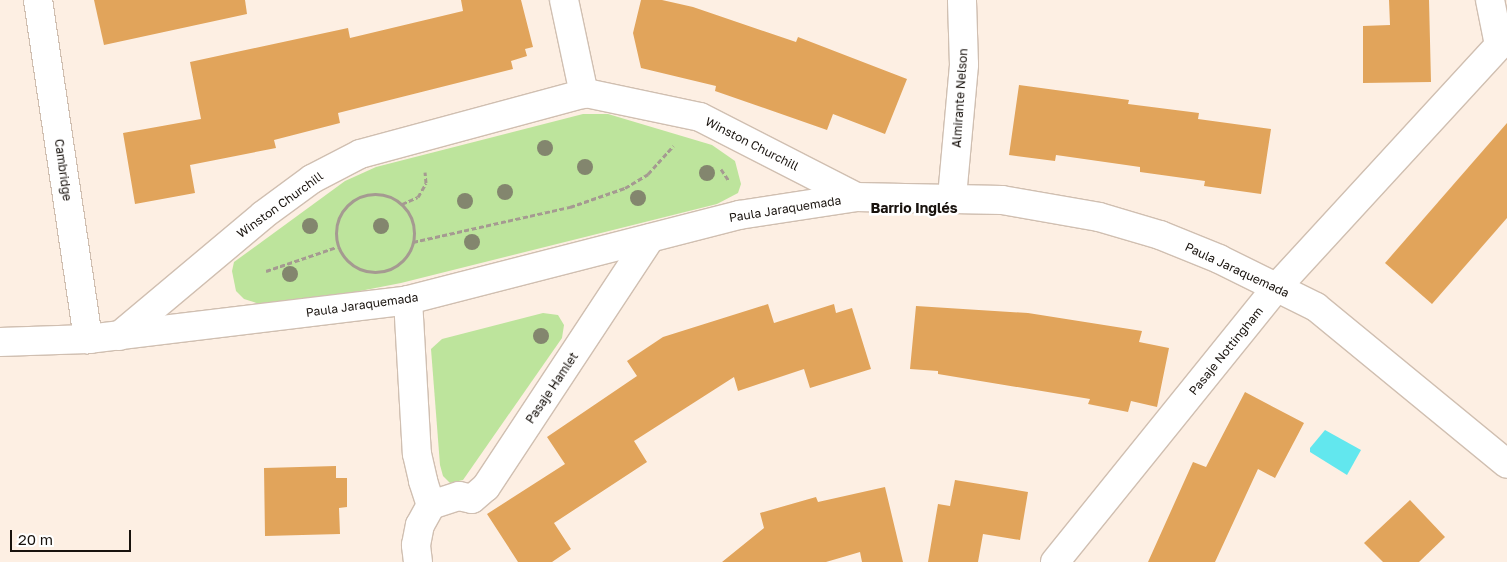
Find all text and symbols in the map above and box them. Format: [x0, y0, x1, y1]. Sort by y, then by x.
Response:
street label: Almirante Nelson [949, 48, 971, 148]
street label: Winston Churchill [703, 114, 801, 174]
street label: Cambridge [52, 138, 74, 202]
street label: Winston Churchill [234, 169, 326, 241]
street label: Paula Jaraquemada [728, 193, 842, 225]
district label: Barrio Inglés [870, 200, 958, 216]
street label: Paula Jaraquemada [1183, 240, 1291, 300]
street label: Paula Jaraquemada [305, 290, 419, 320]
street label: Pasaje Nottingham [1186, 304, 1266, 398]
street label: Pasaje Hamlet [523, 350, 581, 426]
scale bar [12, 520, 134, 552]
text: 20 m [18, 530, 53, 548]

